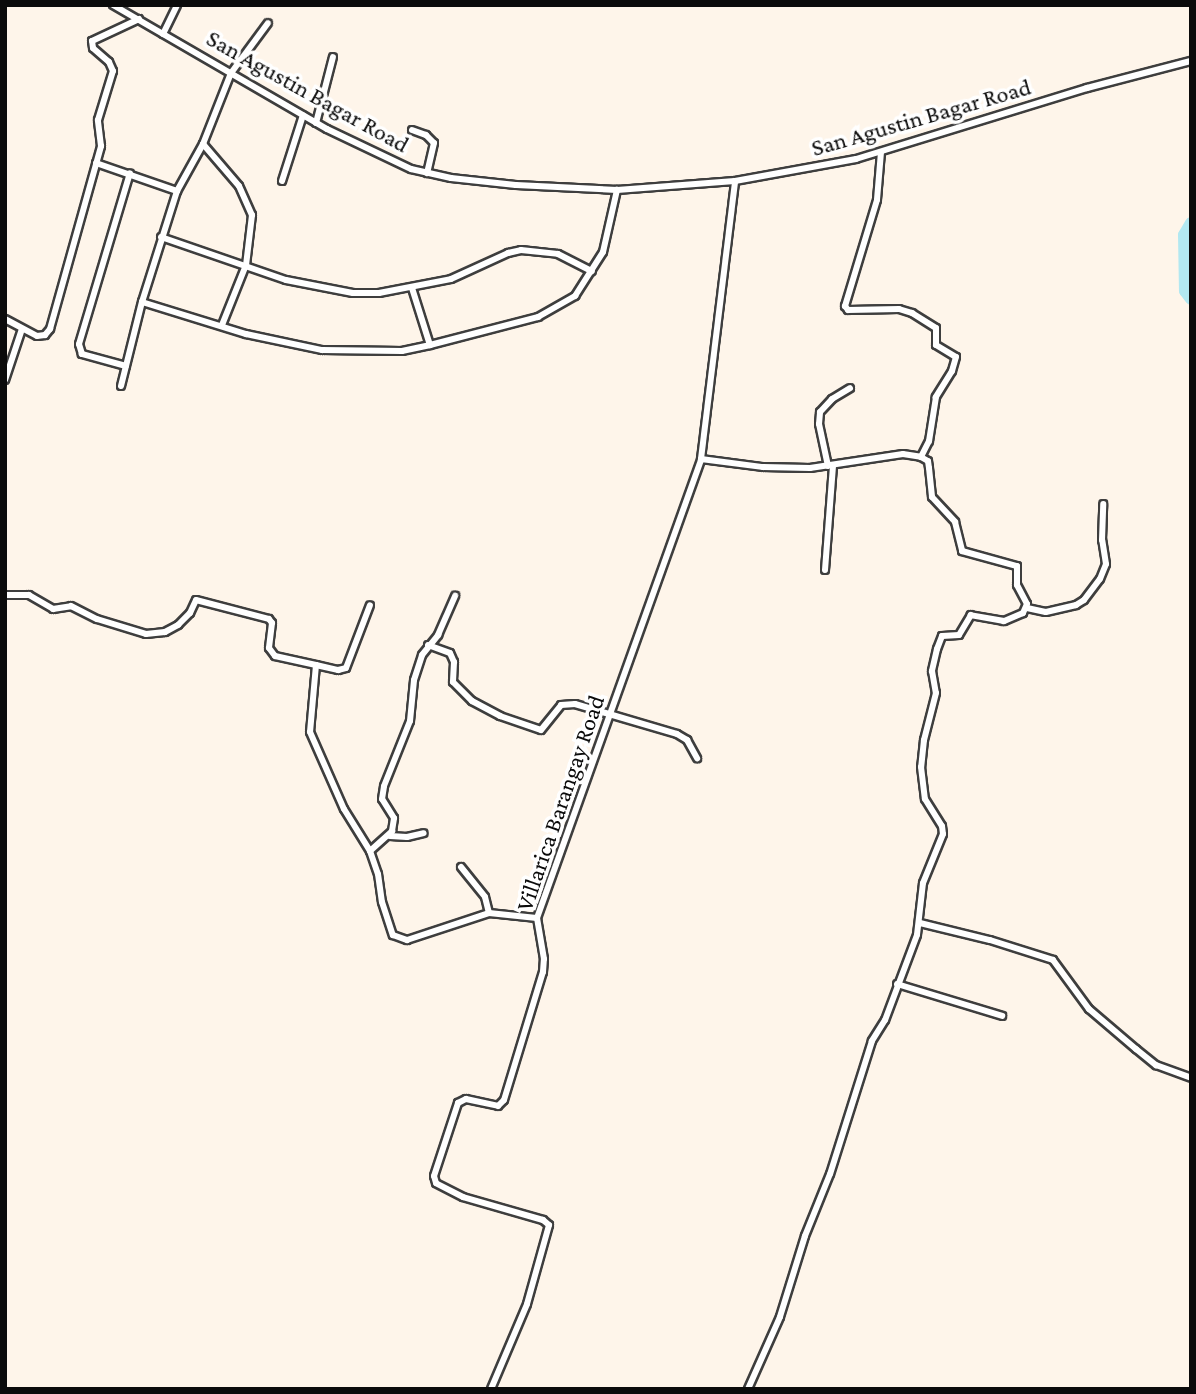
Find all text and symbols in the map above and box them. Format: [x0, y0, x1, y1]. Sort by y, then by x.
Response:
street label: San Agustin Bagar Road [202, 23, 414, 159]
street label: San Agustin Bagar Road [808, 72, 1034, 162]
street label: Villarica Barangay Road [509, 691, 611, 915]

